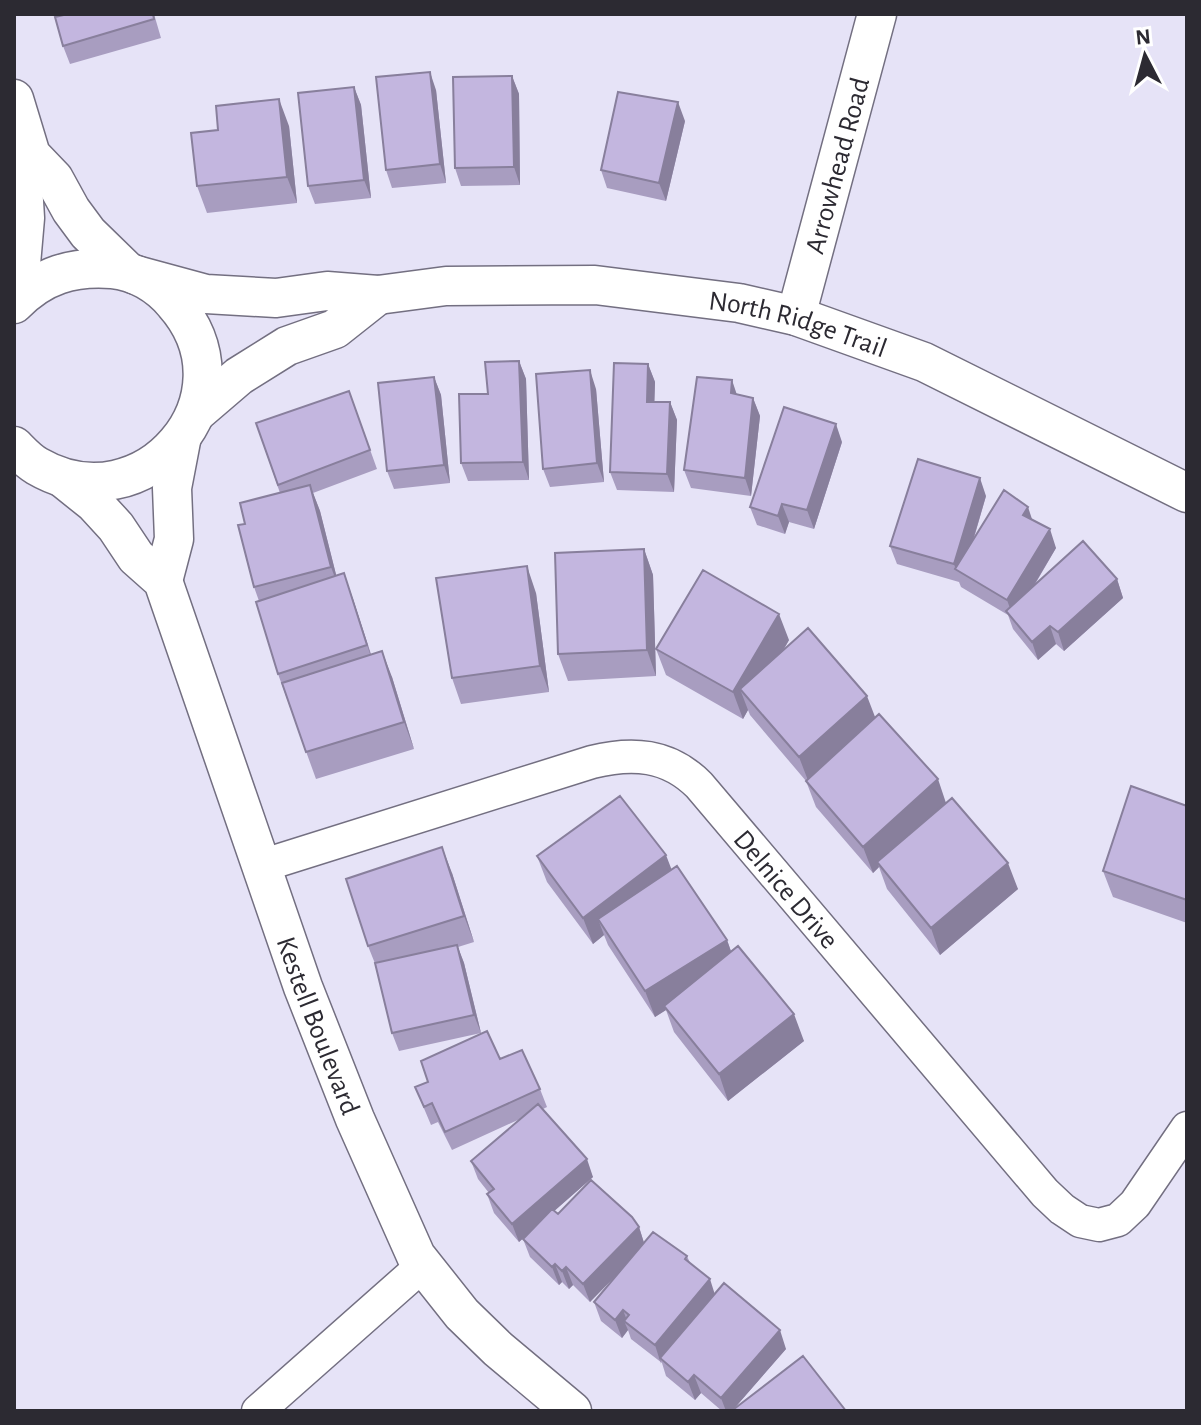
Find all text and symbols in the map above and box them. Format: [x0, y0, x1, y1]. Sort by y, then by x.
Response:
north arrow [1105, 16, 1185, 96]
text: N [1134, 25, 1152, 49]
street label: Arrowhead Road [801, 75, 875, 257]
street label: North Ridge Trail [707, 287, 890, 363]
street label: Delnice Drive [728, 825, 843, 955]
street label: Kestell Boulevard [271, 933, 364, 1119]

